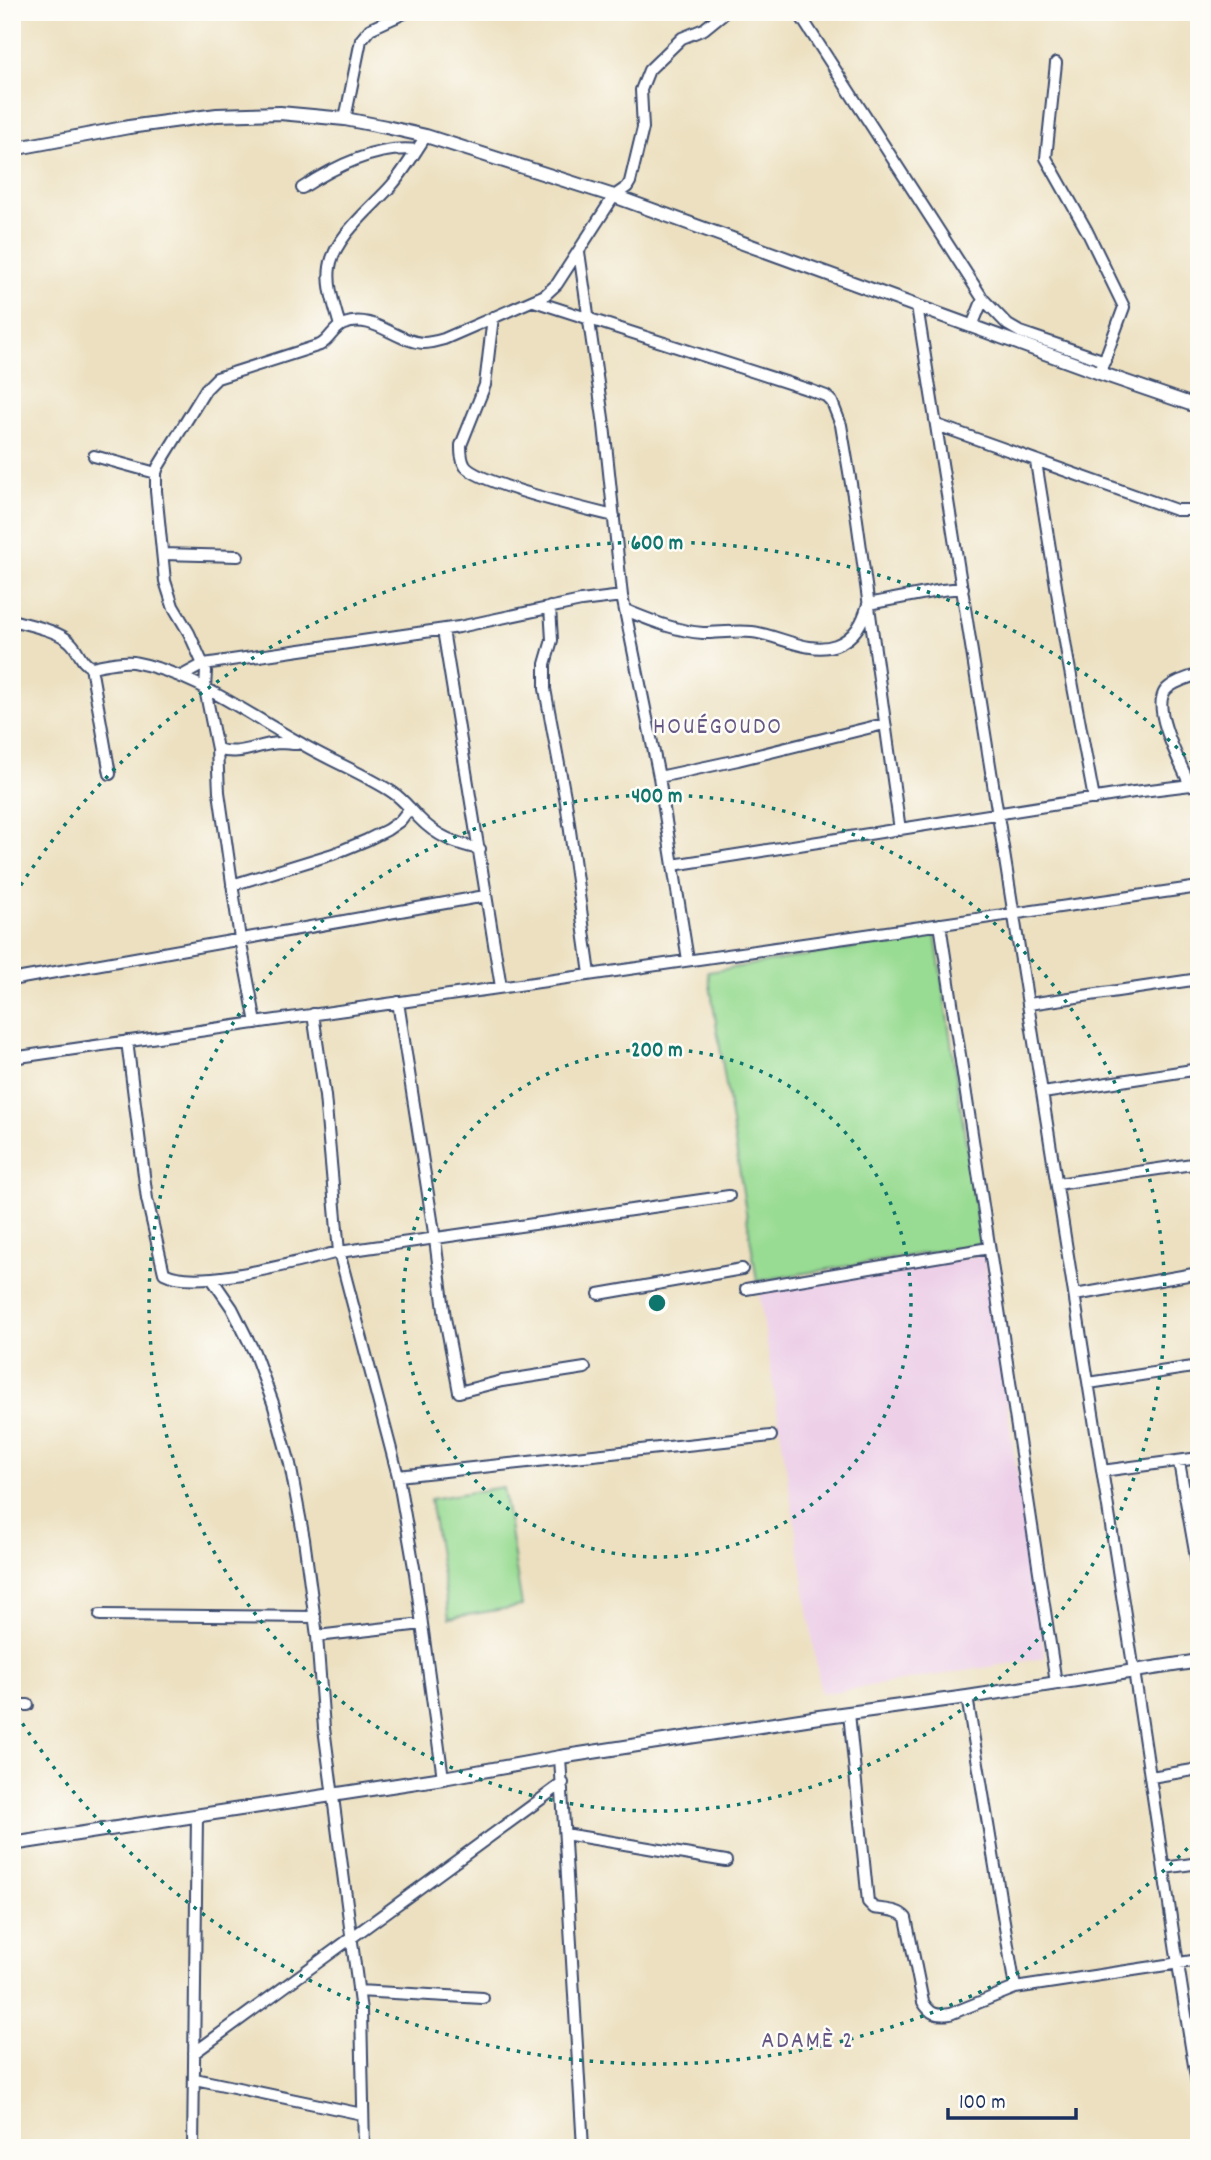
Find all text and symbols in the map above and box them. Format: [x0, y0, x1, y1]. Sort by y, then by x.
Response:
text: 600 m [631, 530, 683, 560]
district label: HOUÉGOUDO [653, 711, 783, 745]
text: 400 m [632, 783, 682, 813]
text: 200 m [631, 1037, 683, 1067]
centre of rings [645, 1291, 669, 1315]
district label: ADAMÈ 2 [761, 2025, 855, 2059]
scale bar [948, 2076, 1076, 2120]
text: 100 m [959, 2089, 1006, 2119]

